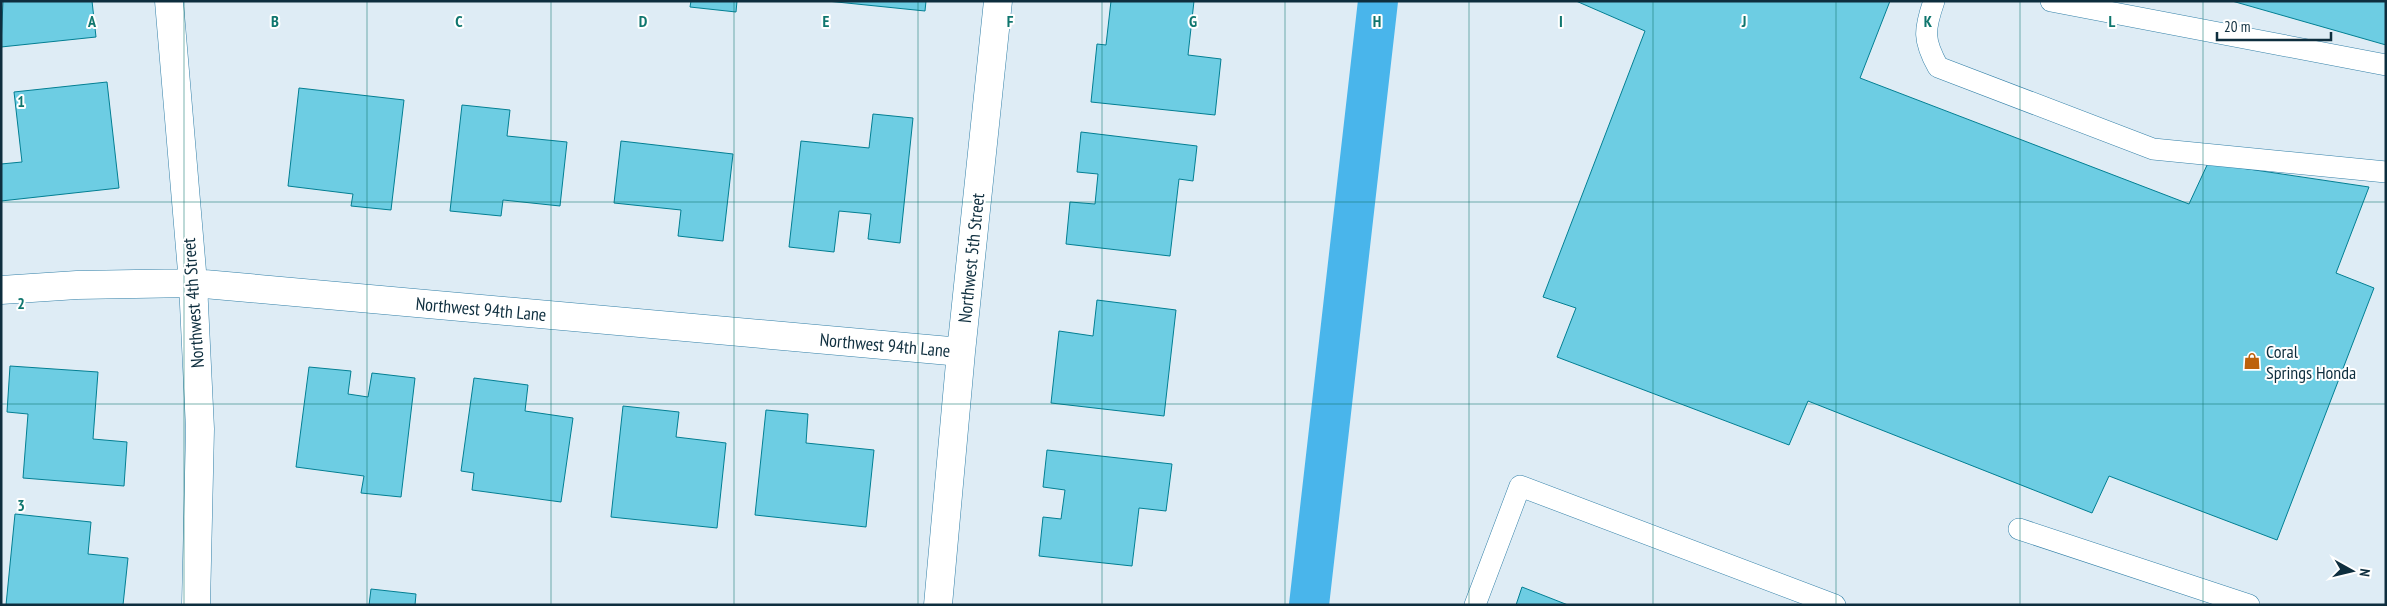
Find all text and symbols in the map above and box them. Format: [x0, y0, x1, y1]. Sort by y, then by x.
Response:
scale bar [2217, 10, 2331, 42]
text: A [87, 11, 97, 31]
text: B [271, 11, 279, 31]
text: C [455, 11, 463, 31]
text: D [639, 11, 648, 31]
text: E [823, 11, 830, 31]
text: F [1007, 11, 1014, 31]
text: G [1189, 11, 1197, 31]
text: H [1373, 11, 1381, 31]
text: I [1559, 11, 1563, 31]
text: J [1741, 11, 1746, 31]
text: K [1924, 11, 1933, 31]
text: L [2109, 11, 2116, 31]
text: 20 m [2224, 17, 2250, 36]
text: 1 [17, 91, 25, 111]
street label: Northwest 5th Street [953, 192, 989, 324]
street label: Northwest 4th Street [177, 237, 209, 369]
street label: Northwest 94th Lane [415, 292, 547, 326]
text: 2 [17, 293, 25, 313]
street label: Northwest 94th Lane [819, 328, 951, 362]
place label: Coral Springs Honda [2266, 340, 2356, 384]
shop icon: Coral Springs Honda [2242, 351, 2262, 371]
text: 3 [17, 495, 25, 515]
north arrow [2327, 546, 2377, 596]
text: N [2355, 568, 2374, 578]

